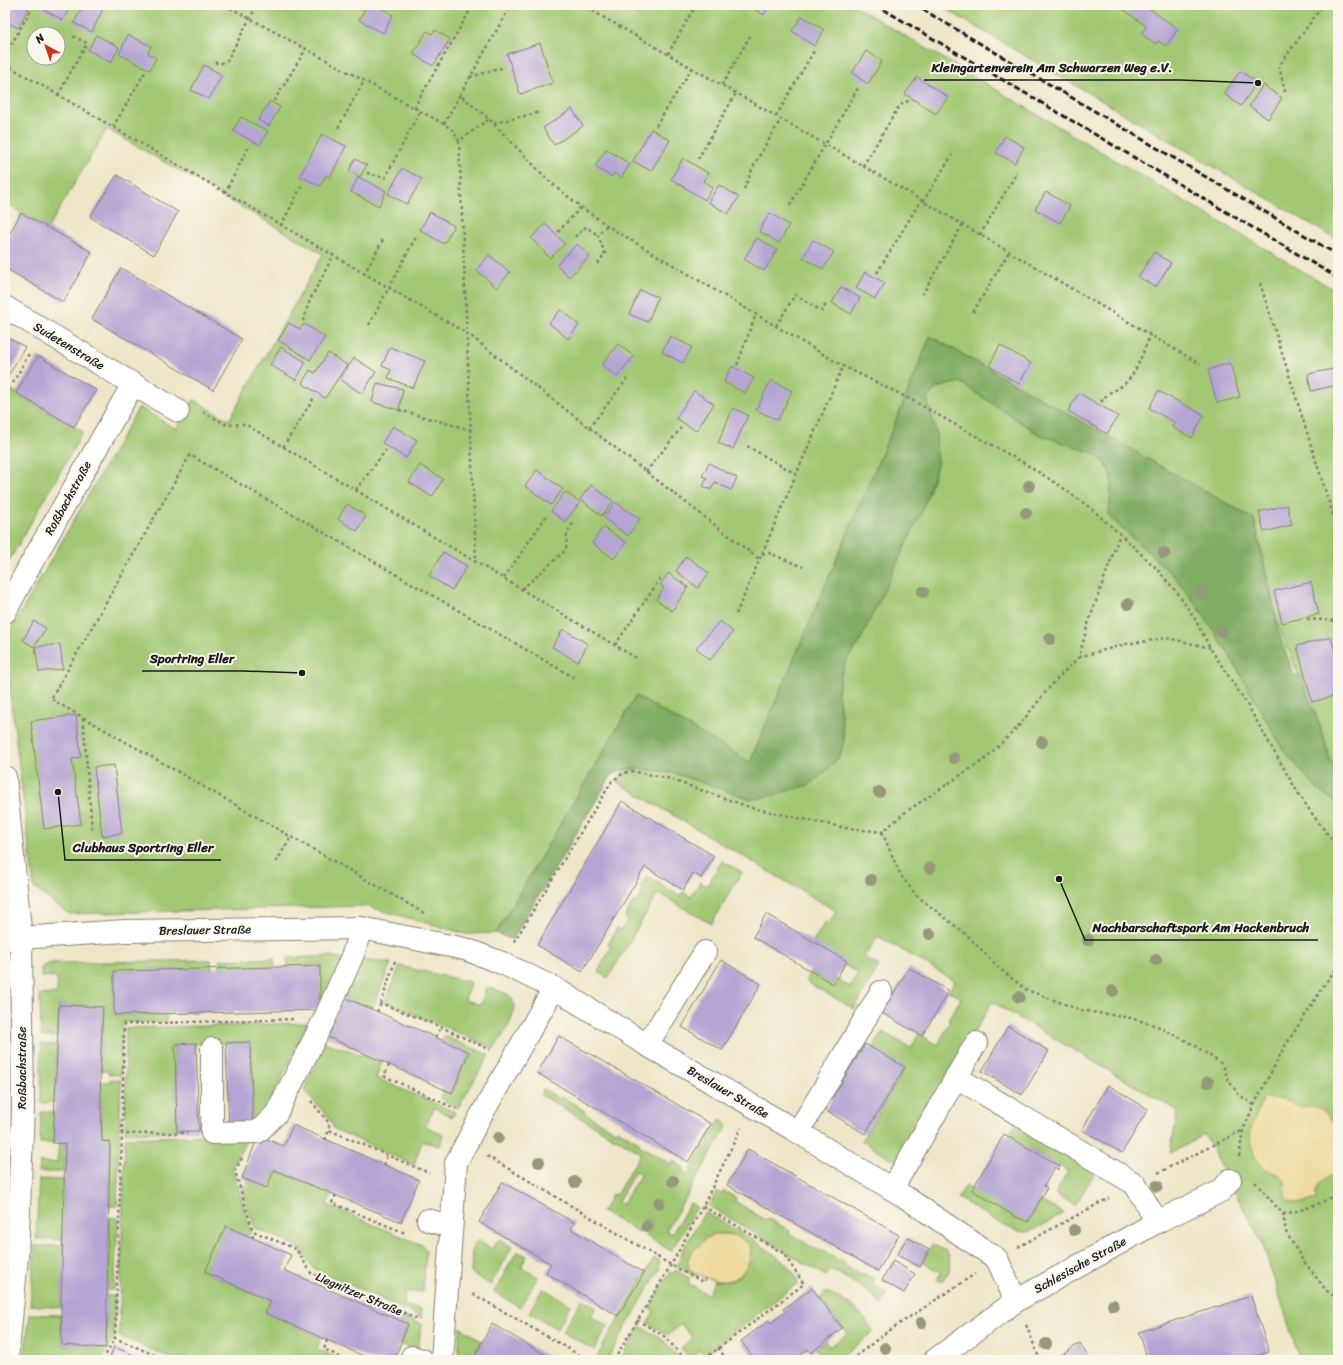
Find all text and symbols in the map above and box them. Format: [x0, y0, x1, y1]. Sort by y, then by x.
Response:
north arrow [26, 26, 66, 66]
text: N [30, 29, 49, 49]
callout: Kleingartenverein Am Schwarzen Weg e.V. [924, 55, 1180, 80]
text: Kleingartenverein Am Schwarzen Weg e.V. [930, 56, 1173, 79]
street label: Sudetenstraße [29, 316, 109, 376]
street label: Roßbachstraße [38, 456, 98, 540]
callout: Sportring Eller [142, 646, 243, 671]
text: Sportring Eller [149, 647, 236, 670]
callout: Clubhaus Sportring Eller [65, 835, 221, 860]
text: Clubhaus Sportring Eller [72, 836, 215, 859]
callout: Nachbarschaftspark Am Hackenbruch [1085, 915, 1318, 940]
text: Nachbarschaftspark Am Hackenbruch [1092, 916, 1310, 939]
street label: Breslauer Straße [159, 918, 251, 942]
street label: Roßbachstraße [11, 1027, 33, 1109]
street label: Breslauer Straße [683, 1059, 774, 1125]
street label: Schlesische Straße [1030, 1230, 1130, 1300]
street label: Liegnitzer Straße [312, 1266, 406, 1322]

